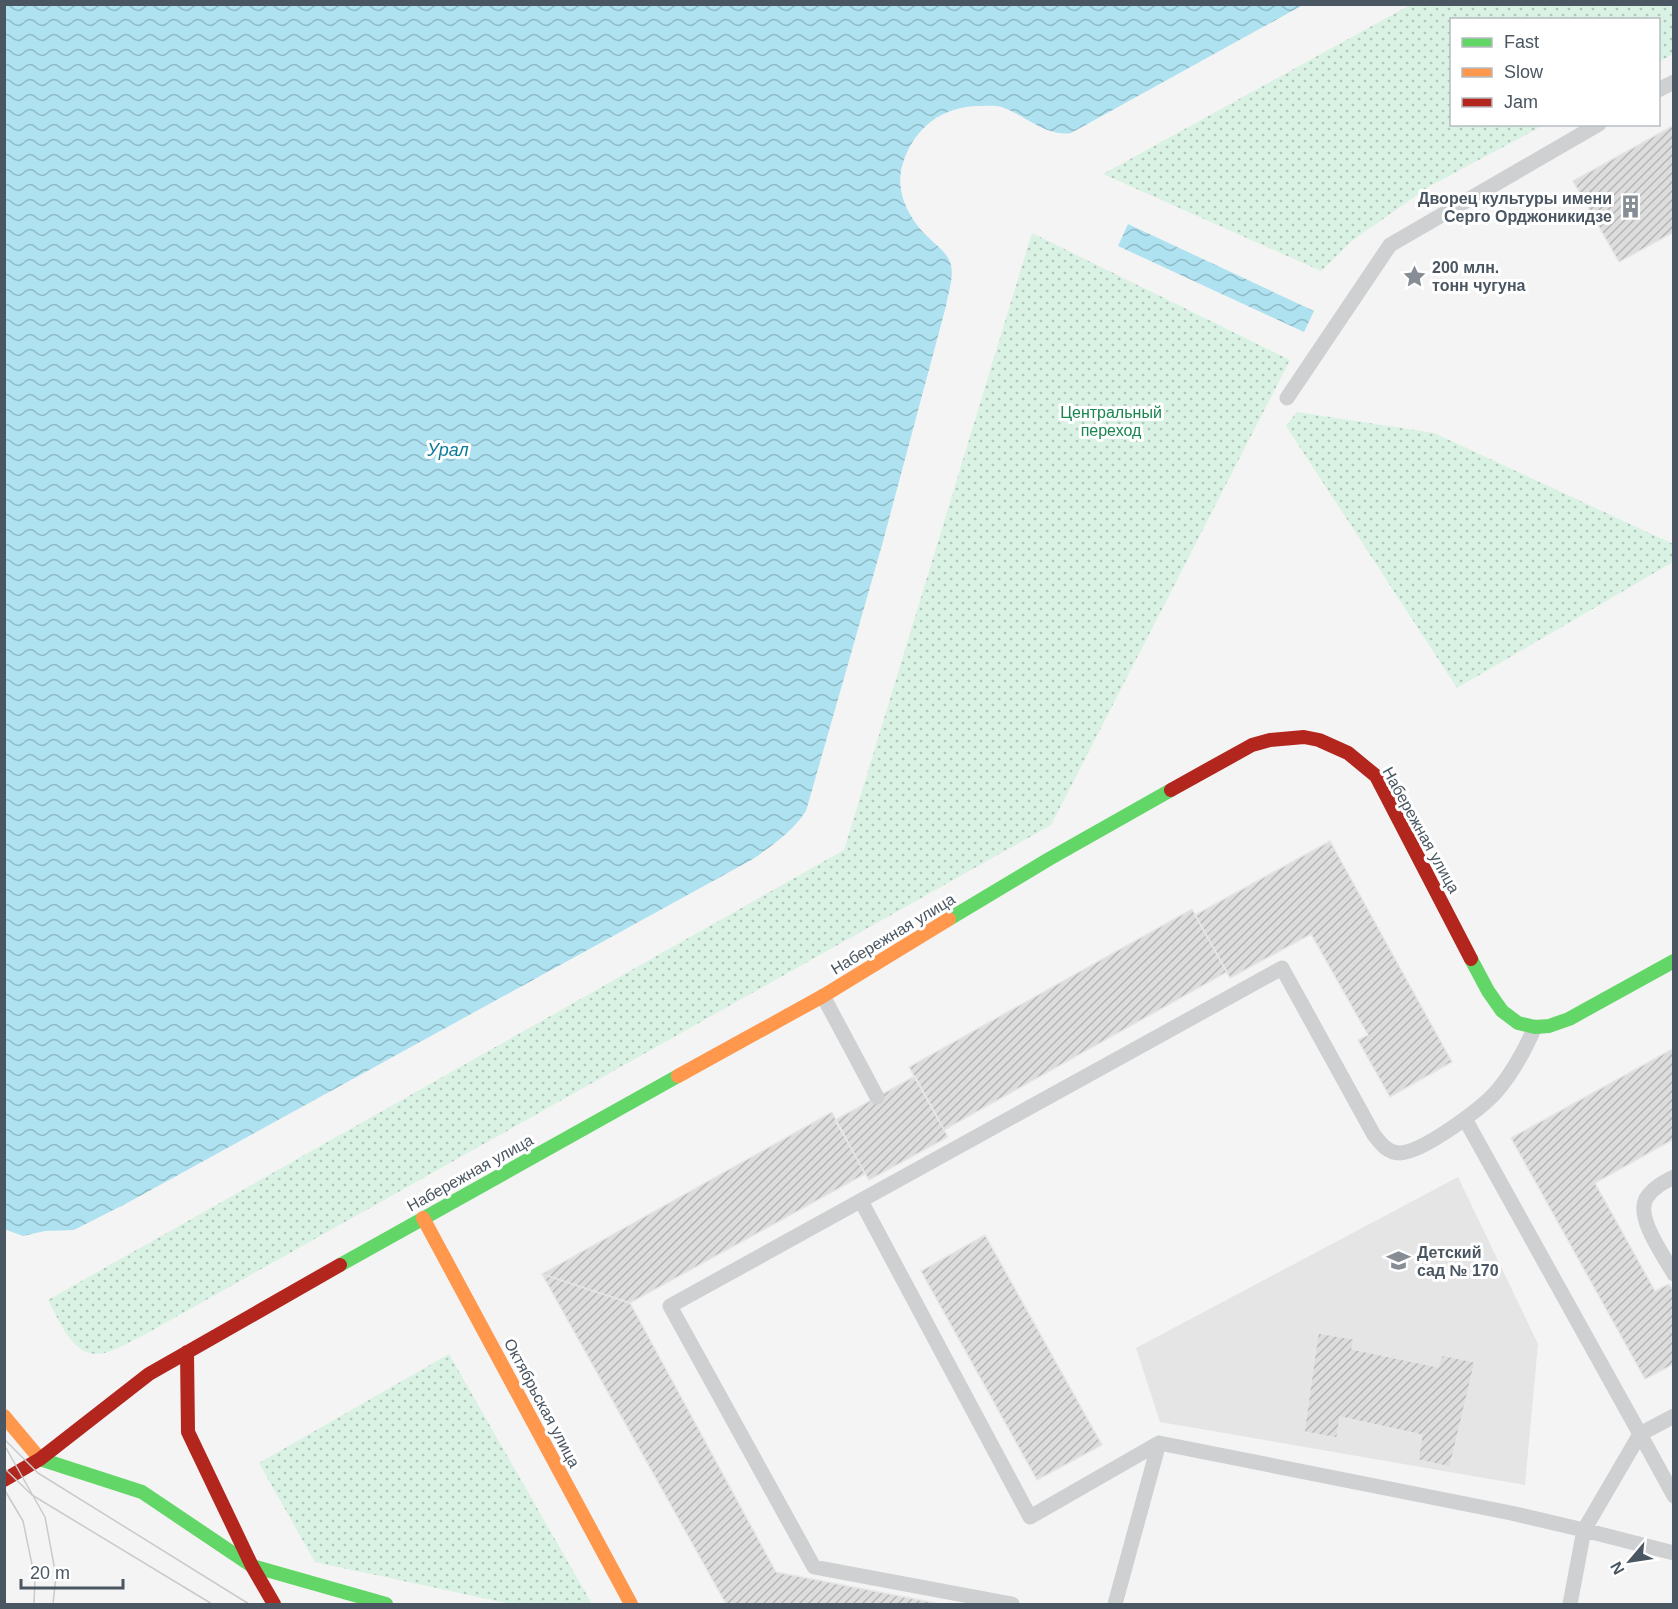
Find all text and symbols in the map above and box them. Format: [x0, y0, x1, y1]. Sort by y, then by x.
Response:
legend [1450, 18, 1660, 126]
text: Fast [1504, 32, 1539, 52]
text: Slow [1504, 62, 1544, 82]
text: Jam [1504, 92, 1538, 112]
place label: Дворец культуры имени Серго Орджоникидзе [1418, 190, 1612, 225]
building icon: Дворец культуры имени Серго Орджоникидзе [1617, 194, 1643, 220]
place label: 200 млн. тонн чугуна [1432, 259, 1526, 294]
place icon: 200 млн. тонн чугуна [1401, 263, 1427, 289]
park label: Центральный переход [1060, 404, 1162, 439]
water label: Урал [426, 440, 469, 460]
street label: Набережная улица [1379, 764, 1463, 896]
street label: Набережная улица [828, 890, 958, 978]
street label: Набережная улица [404, 1131, 536, 1215]
place label: Детский сад № 170 [1417, 1244, 1499, 1279]
school or university icon: Детский сад № 170 [1386, 1248, 1412, 1274]
street label: Октябрьская улица [501, 1336, 583, 1470]
north arrow [1600, 1531, 1660, 1591]
scale bar [21, 1552, 123, 1590]
text: N [1607, 1559, 1628, 1577]
text: 20 m [30, 1563, 70, 1583]

